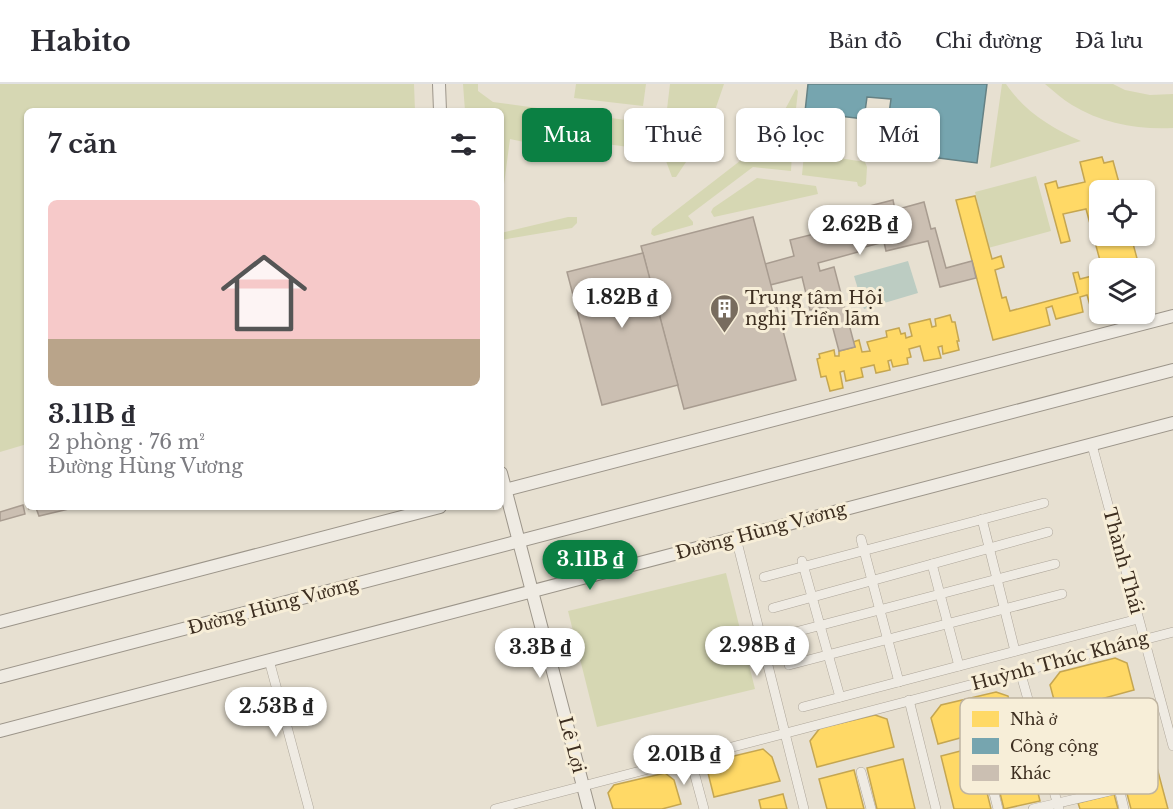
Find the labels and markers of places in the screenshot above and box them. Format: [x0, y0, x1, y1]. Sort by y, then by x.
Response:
pin: 2.62B ₫ [805, 205, 915, 256]
pin: 1.82B ₫ [567, 278, 677, 329]
place label: Trung tâm Hội nghị Triển lãm [745, 287, 883, 330]
building icon: Trung tâm Hội nghị Triển lãm [708, 292, 740, 334]
pin: 3.11B ₫ [535, 540, 645, 591]
pin: 2.98B ₫ [702, 626, 812, 677]
pin: 3.3B ₫ [491, 628, 589, 679]
pin: 2.53B ₫ [221, 687, 331, 738]
pin: 2.01B ₫ [629, 735, 739, 786]

